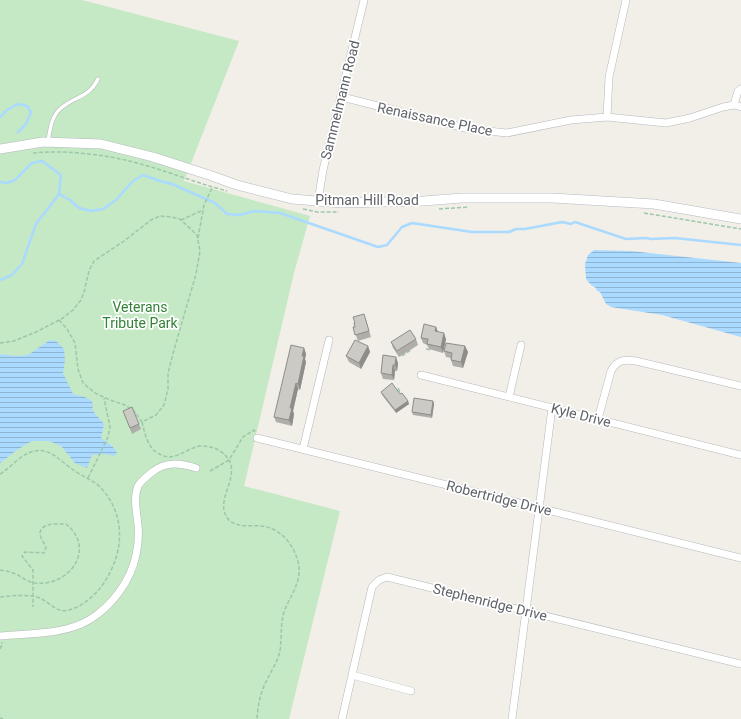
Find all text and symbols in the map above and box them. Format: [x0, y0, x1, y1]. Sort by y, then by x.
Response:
street label: Sammelmann Road [317, 39, 363, 161]
street label: Renaissance Place [376, 99, 494, 139]
street label: Pitman Hill Road [315, 192, 419, 208]
park label: Veterans Tribute Park [102, 299, 179, 331]
street label: Kyle Drive [550, 400, 612, 430]
street label: Robertridge Drive [445, 477, 553, 519]
street label: Stephenridge Drive [431, 580, 549, 624]

